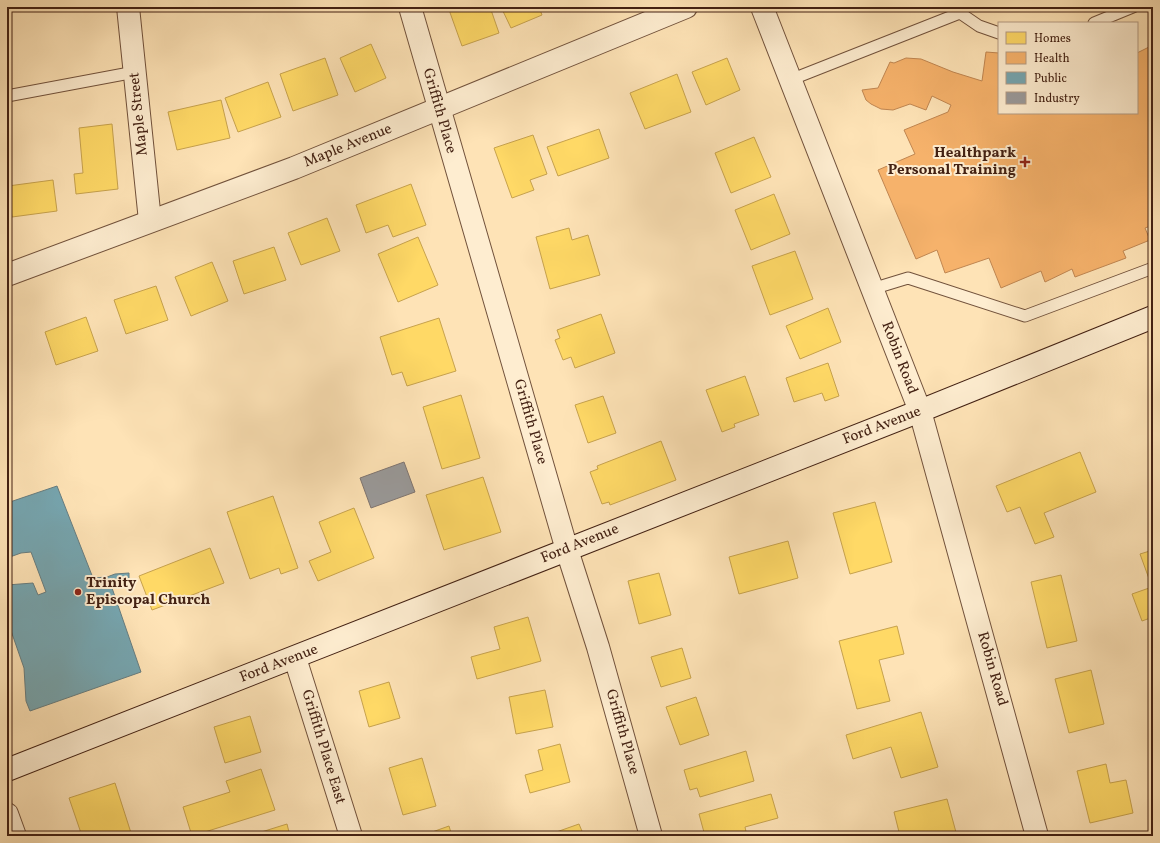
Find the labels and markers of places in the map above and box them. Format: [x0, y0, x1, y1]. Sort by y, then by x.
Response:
place label: Healthpark Personal Training [888, 143, 1016, 181]
marker: Healthpark Personal Training [1019, 156, 1031, 168]
place label: Trinity Episcopal Church [86, 573, 210, 611]
marker: Trinity Episcopal Church [73, 587, 83, 597]

